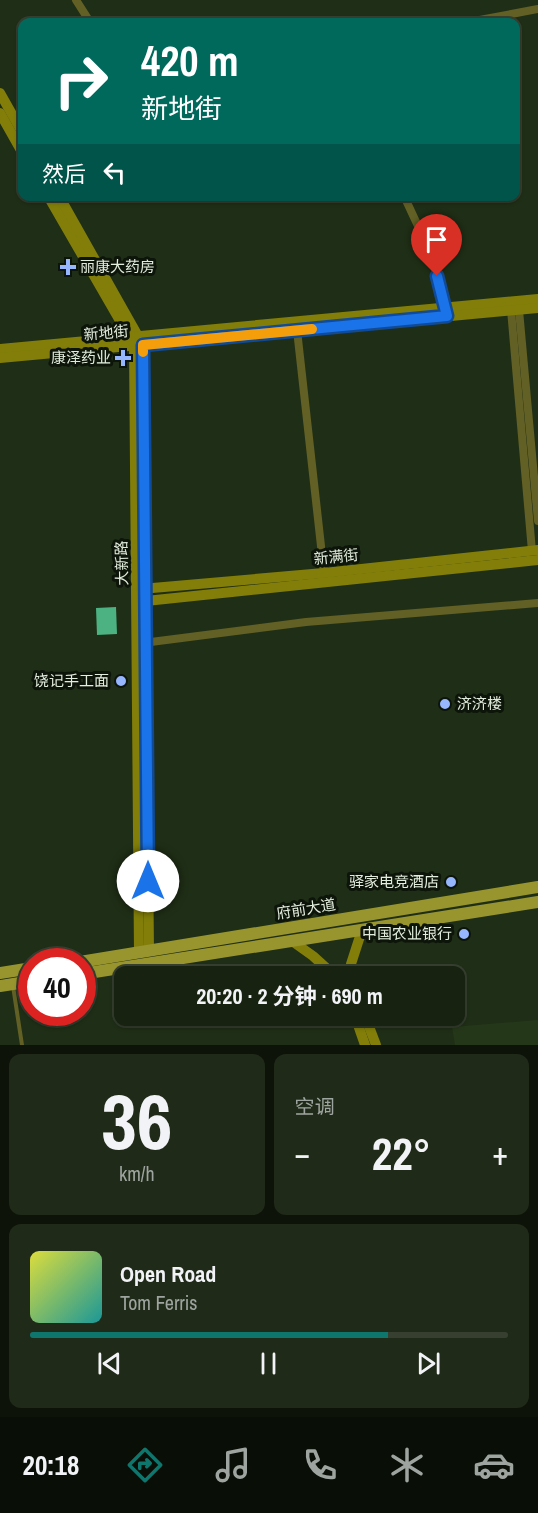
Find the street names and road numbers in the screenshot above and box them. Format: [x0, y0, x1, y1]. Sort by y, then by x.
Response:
street label: 新地街 [83, 320, 129, 345]
street label: 大新路 [111, 540, 132, 586]
street label: 新满街 [312, 544, 359, 569]
street label: 府前大道 [275, 893, 337, 924]

